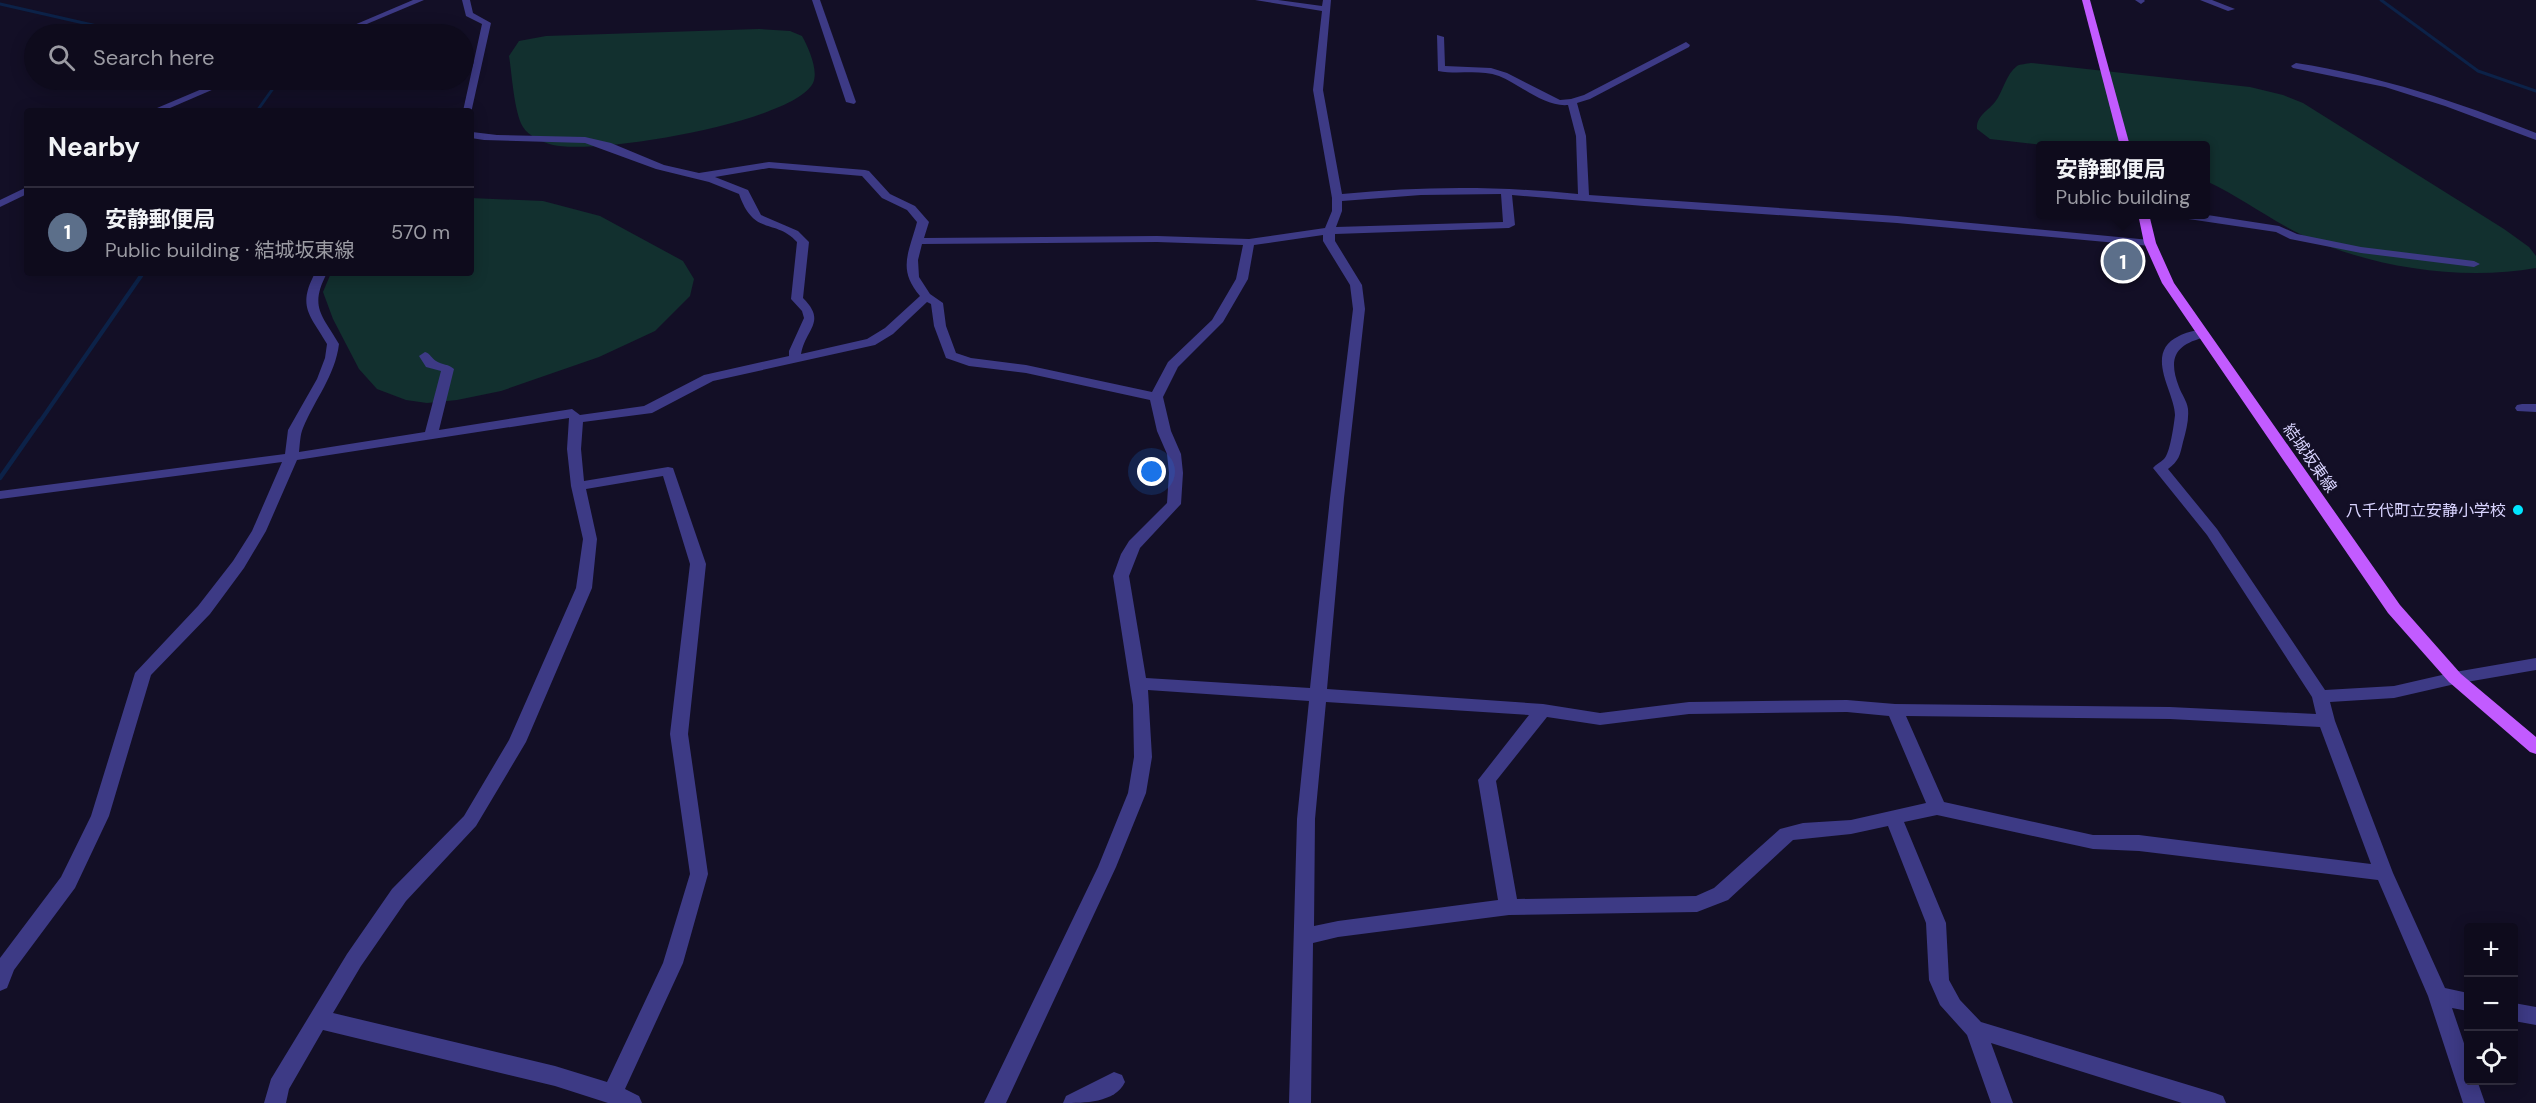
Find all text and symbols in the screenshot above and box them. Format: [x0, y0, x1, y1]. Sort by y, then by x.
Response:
search box [24, 24, 474, 90]
icon: search [45, 41, 78, 74]
text: Search here [93, 43, 214, 72]
text: Nearby [48, 130, 140, 164]
popup [2036, 141, 2210, 219]
text: 安静郵便局 [2056, 155, 2166, 184]
text: Public building [2056, 184, 2190, 210]
text: 安静郵便局 [105, 205, 215, 234]
text: 1 [64, 219, 71, 245]
text: 570 m [391, 219, 450, 245]
text: Public building · 結城坂東線 [105, 237, 354, 263]
pin: 1 [2104, 238, 2142, 284]
street label: 結城坂東線 [2278, 419, 2342, 497]
your location [1137, 457, 1166, 486]
place label: 八千代町立安静小学校 [2346, 500, 2506, 521]
marker: 八千代町立安静小学校 [2511, 503, 2525, 517]
map controls [2464, 923, 2518, 1085]
button: + [2464, 923, 2518, 977]
button: − [2464, 977, 2518, 1031]
button: locate [2464, 1031, 2518, 1085]

